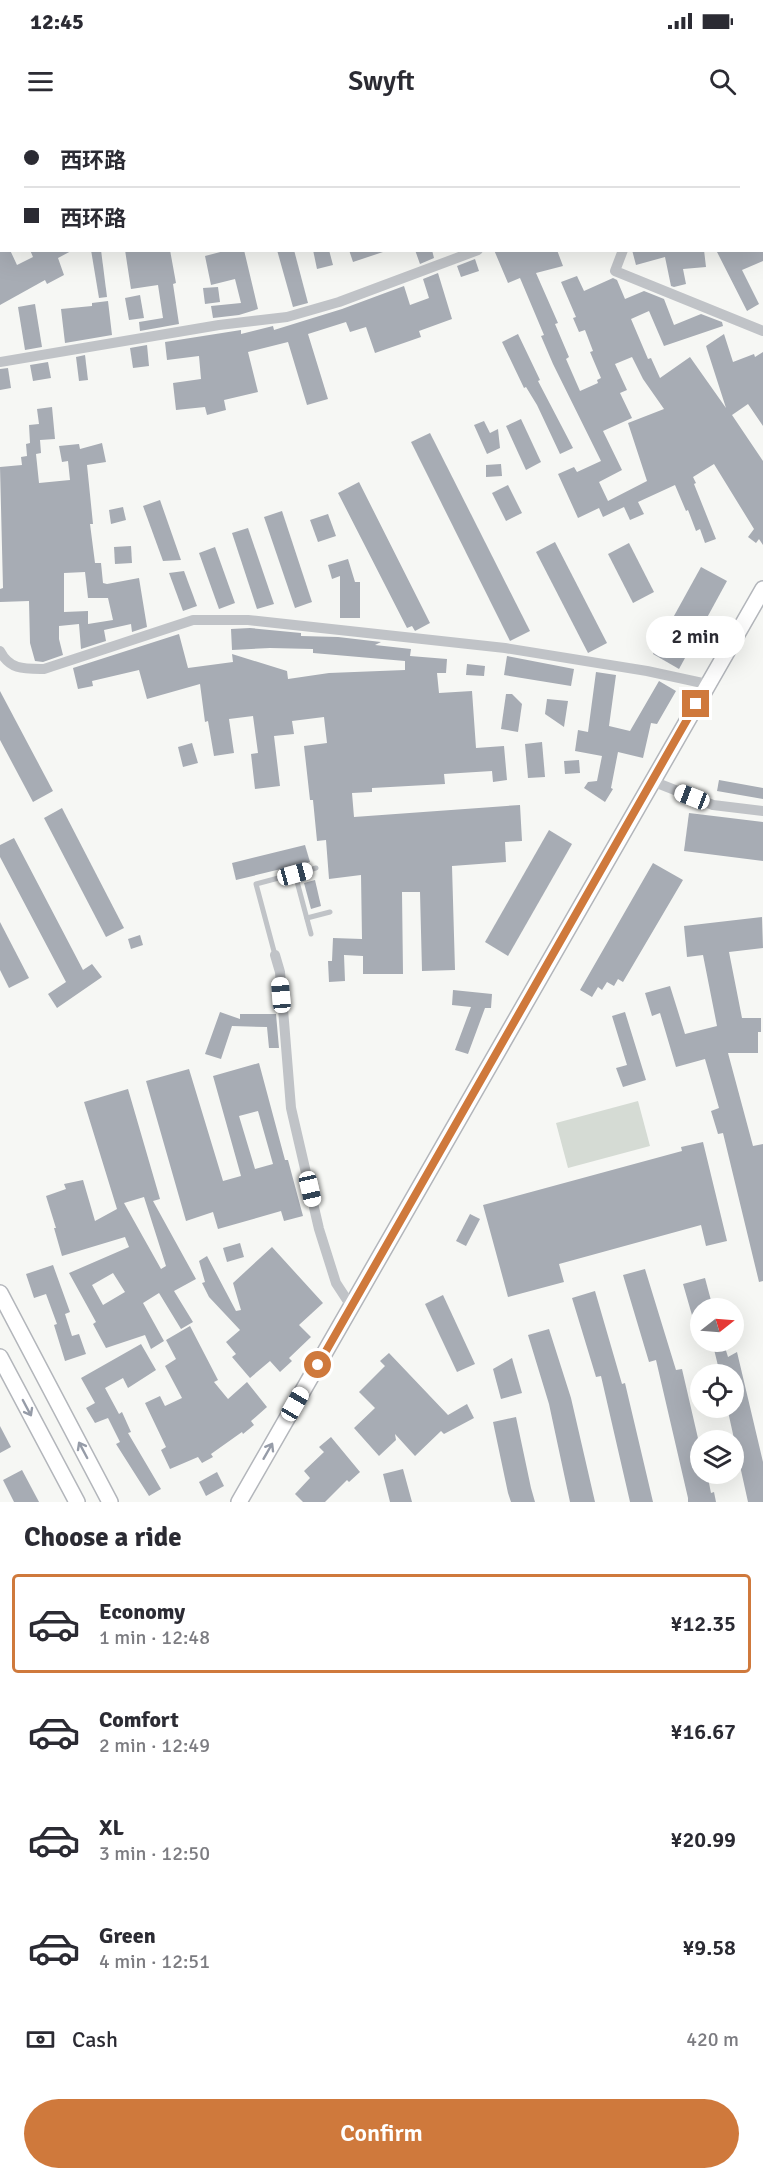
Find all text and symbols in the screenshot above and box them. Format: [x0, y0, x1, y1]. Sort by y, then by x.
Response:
text: 12:45 [30, 8, 84, 35]
icon: menu [24, 65, 57, 98]
text: Swyft [348, 65, 415, 98]
icon: search [706, 65, 739, 98]
text: 西环路 [60, 147, 126, 174]
text: 西环路 [60, 205, 126, 232]
callout: 2 min [646, 617, 746, 659]
text: 2 min [672, 624, 719, 649]
route end [682, 690, 709, 717]
car [672, 782, 712, 812]
car [275, 861, 315, 887]
car [270, 976, 292, 1014]
car [297, 1169, 323, 1209]
north arrow [690, 1298, 744, 1352]
map controls [690, 1298, 744, 1484]
route start [304, 1351, 331, 1378]
button: locate [690, 1364, 744, 1418]
car [278, 1384, 312, 1424]
one-way arrow [22, 1399, 34, 1417]
button: layers [690, 1430, 744, 1484]
one-way arrow [77, 1442, 88, 1460]
one-way arrow [262, 1443, 274, 1460]
text: Choose a ride [24, 1521, 182, 1554]
icon: car [27, 1597, 81, 1651]
text: Economy [99, 1598, 185, 1625]
text: ¥12.35 [671, 1610, 736, 1637]
text: 1 min · 12:48 [99, 1625, 210, 1650]
icon: car [27, 1705, 81, 1759]
text: Comfort [99, 1706, 179, 1733]
text: ¥16.67 [671, 1718, 736, 1745]
text: 2 min · 12:49 [99, 1733, 210, 1758]
icon: car [27, 1813, 81, 1867]
text: XL [99, 1814, 124, 1841]
text: ¥20.99 [671, 1826, 736, 1853]
text: 3 min · 12:50 [99, 1841, 210, 1866]
icon: car [27, 1921, 81, 1975]
text: Green [99, 1922, 156, 1949]
text: ¥9.58 [682, 1934, 736, 1961]
text: 4 min · 12:51 [99, 1949, 210, 1974]
icon: cash [24, 2023, 57, 2056]
text: Cash [72, 2026, 118, 2053]
text: 420 m [686, 2027, 739, 2052]
button: Confirm [24, 2099, 739, 2168]

